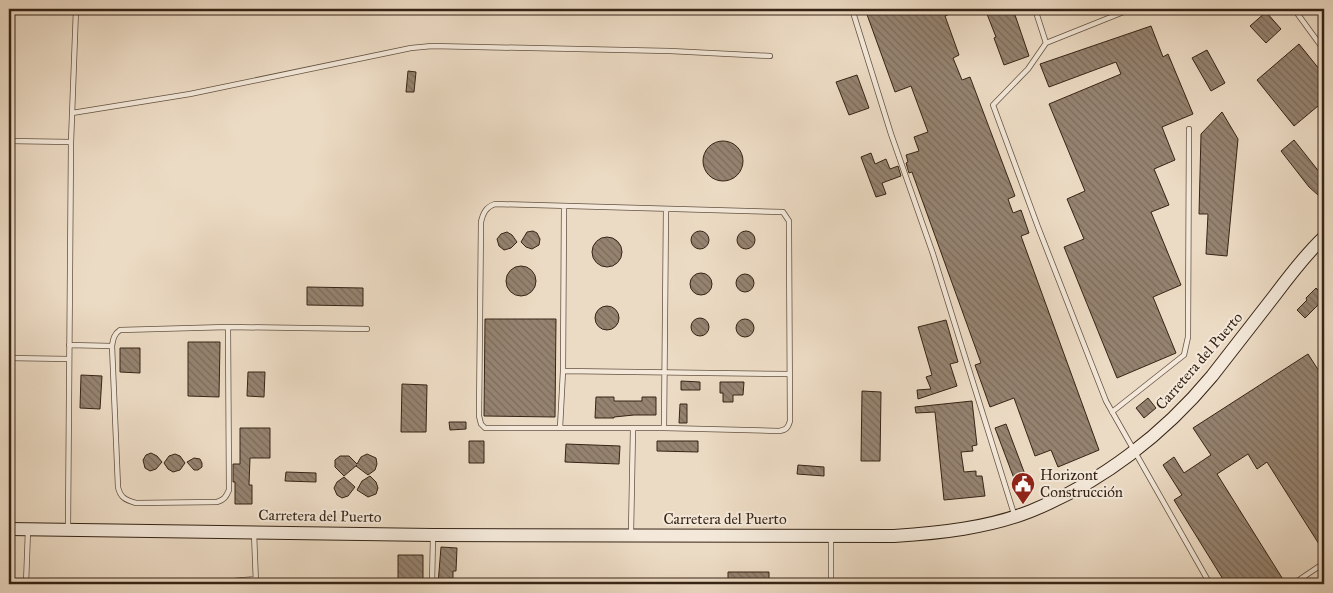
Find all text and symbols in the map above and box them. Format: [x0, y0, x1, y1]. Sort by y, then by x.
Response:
street label: Carretera del Puerto [1152, 308, 1246, 413]
place label: Horizont Construcción [1040, 466, 1123, 501]
public building icon: Horizont Construcción [1010, 471, 1036, 505]
street label: Carretera del Puerto [258, 506, 382, 526]
street label: Carretera del Puerto [663, 510, 787, 528]

